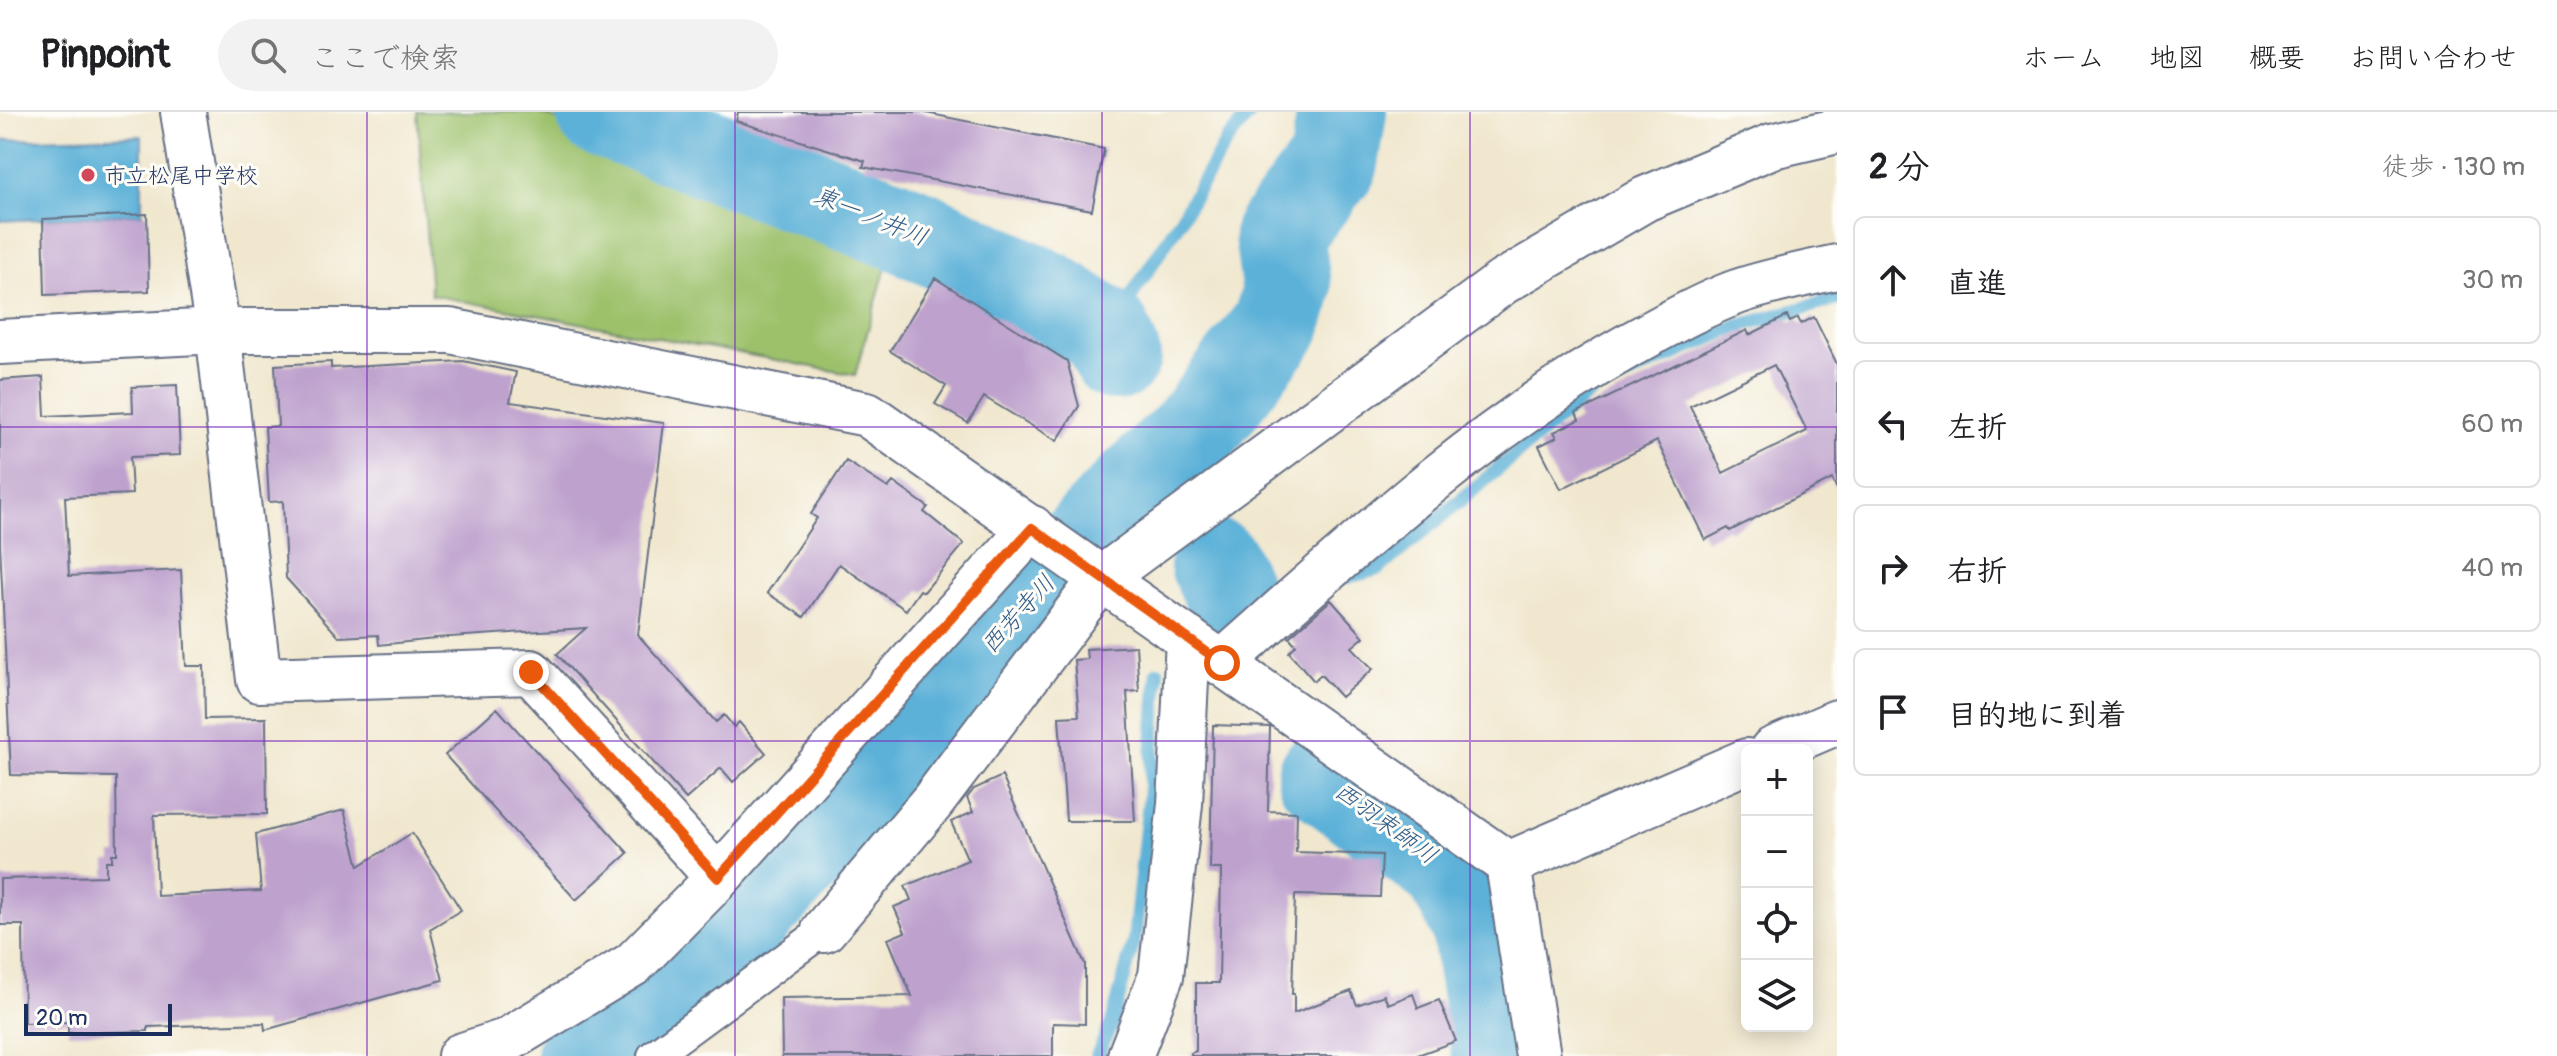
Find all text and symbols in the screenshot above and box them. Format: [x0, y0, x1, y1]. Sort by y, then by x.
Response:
search box [218, 19, 778, 91]
text: Pinpoint [40, 31, 170, 79]
icon: search [246, 33, 290, 77]
text: ここで検索 [310, 40, 460, 77]
text: ホーム [2022, 41, 2105, 76]
text: 地図 [2149, 41, 2205, 76]
text: 概要 [2249, 41, 2305, 76]
text: お問い合わせ [2349, 41, 2517, 76]
text: 2 分 [1869, 146, 1929, 189]
text: 徒歩 · 130 m [2382, 151, 2525, 183]
place label: 市立松尾中学校 [104, 162, 258, 190]
marker: 市立松尾中学校 [79, 166, 97, 184]
water label: 東一ノ井川 [810, 181, 932, 252]
icon: ahead [1871, 258, 1915, 302]
text: 30 m [2462, 264, 2523, 296]
text: 直進 [1947, 265, 2007, 302]
icon: left [1871, 402, 1915, 446]
text: 60 m [2461, 408, 2523, 440]
text: 左折 [1947, 409, 2007, 446]
icon: right [1871, 546, 1915, 590]
text: 40 m [2461, 552, 2523, 584]
text: 右折 [1947, 553, 2007, 590]
water label: 西芳寺川 [975, 569, 1061, 660]
route start [1204, 645, 1240, 681]
route end [513, 654, 549, 690]
icon: arrive [1871, 690, 1915, 734]
text: 目的地に到着 [1947, 697, 2127, 734]
map controls [1741, 744, 1813, 1032]
button: + [1741, 744, 1813, 816]
water label: 西羽束師川 [1329, 776, 1443, 870]
button: − [1741, 816, 1813, 888]
button: locate [1741, 888, 1813, 960]
button: layers [1741, 960, 1813, 1032]
scale bar [24, 1000, 172, 1036]
text: 20 m [36, 1004, 88, 1032]

